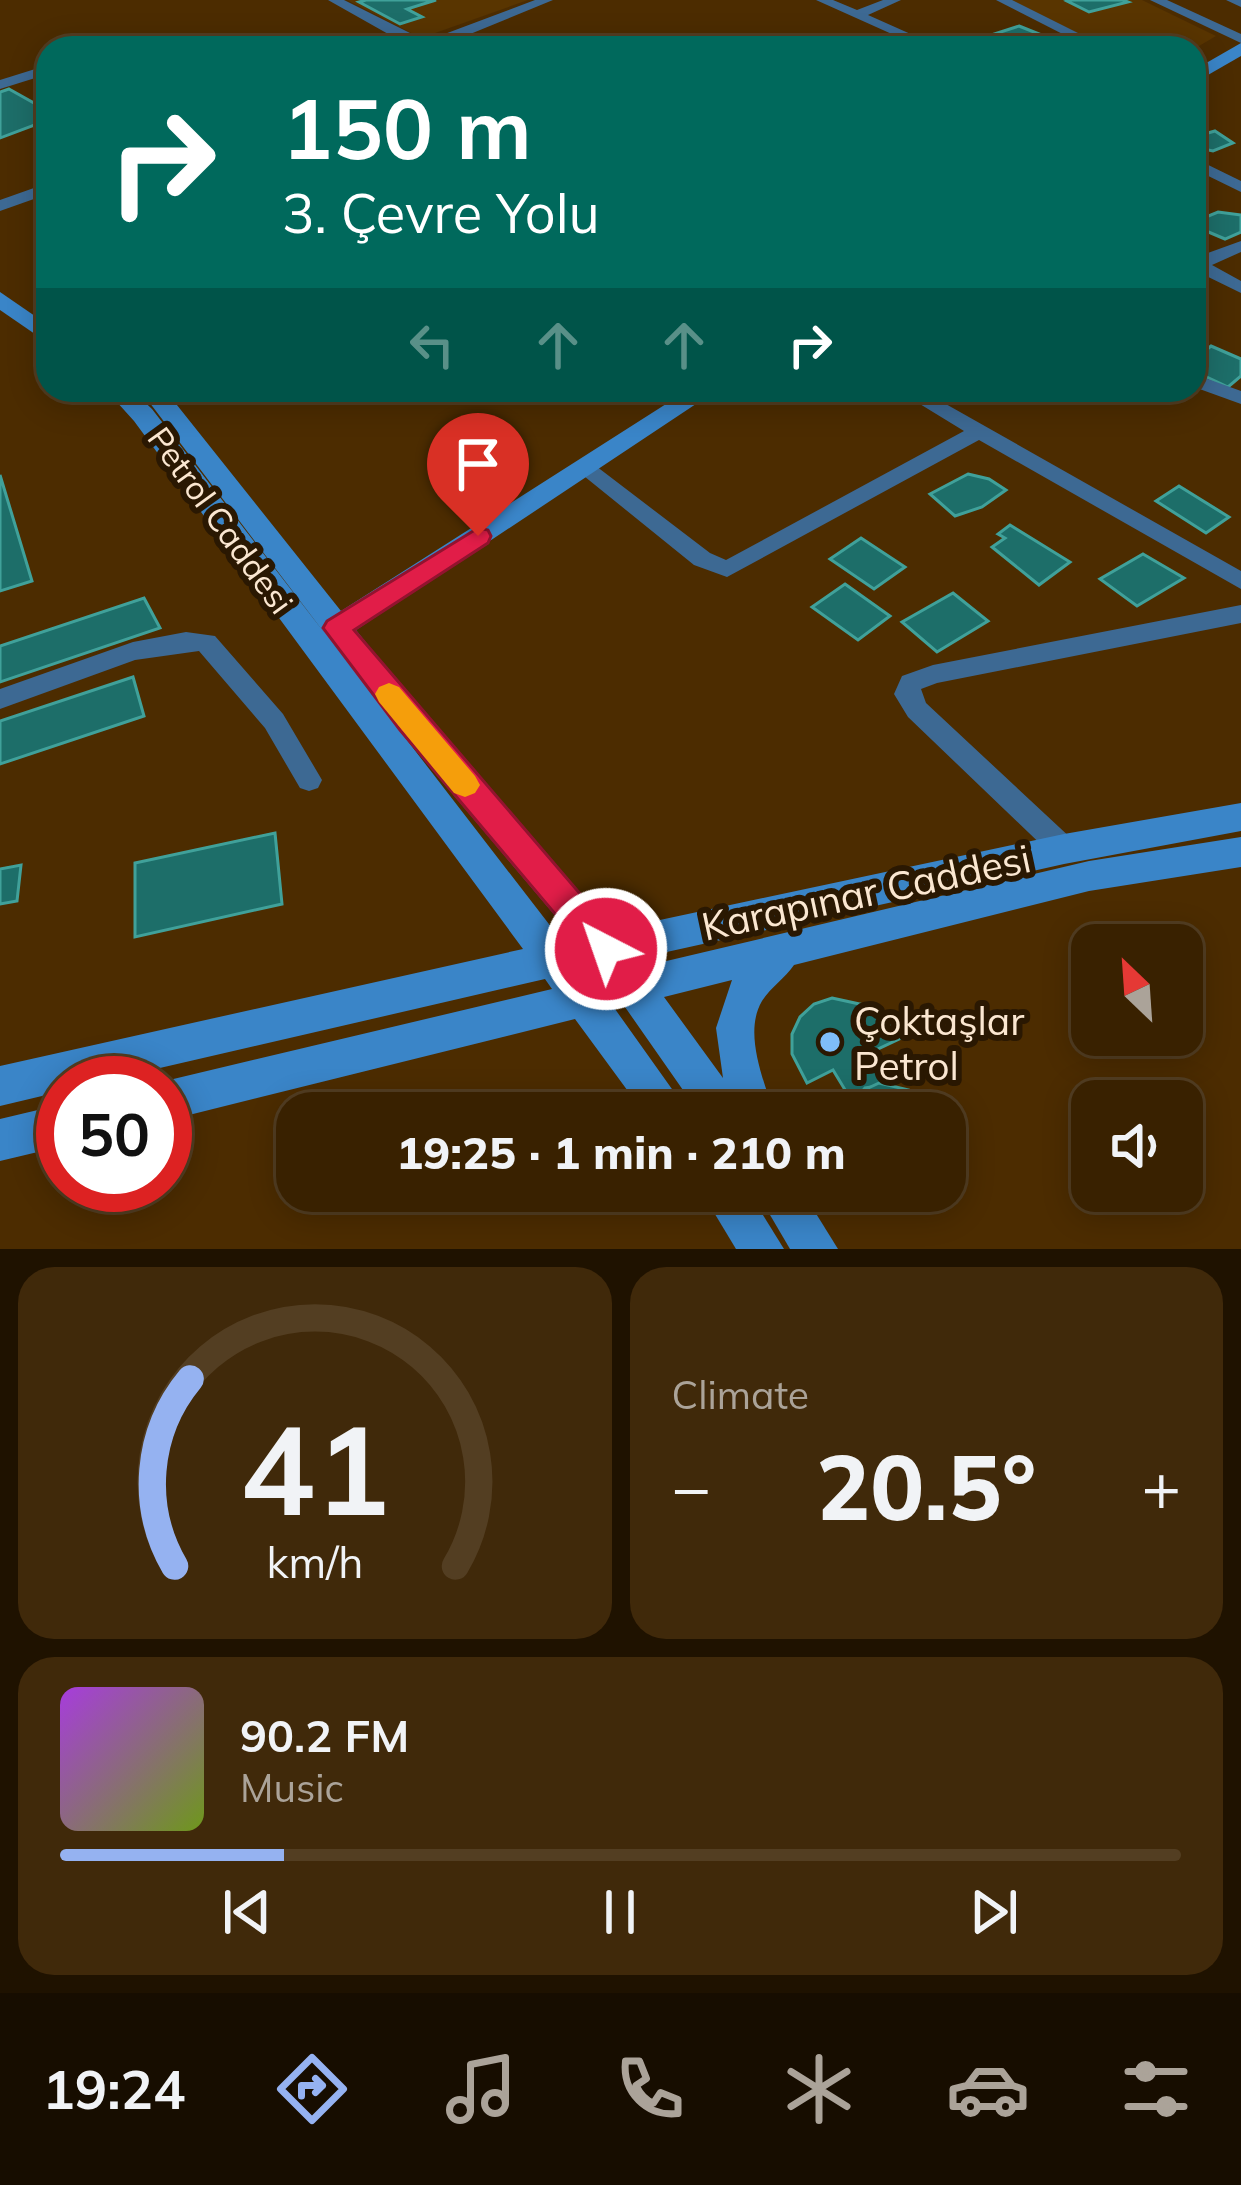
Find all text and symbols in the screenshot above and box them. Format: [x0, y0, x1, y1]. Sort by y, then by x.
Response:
text: 150 m [282, 75, 532, 180]
icon: right [84, 84, 240, 240]
text: 3. Çevre Yolu [282, 179, 600, 247]
icon: left [399, 312, 465, 378]
icon: ahead [525, 312, 591, 378]
icon: ahead [651, 312, 717, 378]
icon: right [777, 312, 843, 378]
pin [427, 413, 529, 536]
street label: Petrol Caddesi [139, 419, 303, 621]
icon: arrive [445, 431, 511, 497]
street label: Karapınar Caddesi [697, 833, 1035, 951]
position arrow [543, 886, 669, 1012]
north arrow [1071, 924, 1203, 1056]
map controls [1071, 924, 1203, 1212]
place label: Çoktaşlar Petrol [854, 996, 1024, 1090]
marker: Çoktaşlar Petrol [817, 1029, 843, 1055]
speed limit sign: 50 [36, 1056, 192, 1212]
button: sound [1071, 1080, 1203, 1212]
text: 19:25 · 1 min · 210 m [396, 1124, 846, 1180]
text: Climate [672, 1370, 809, 1419]
text: 41 [240, 1390, 390, 1546]
text: 20.5° [816, 1430, 1036, 1543]
text: − [672, 1445, 711, 1528]
text: + [1141, 1445, 1181, 1528]
text: km/h [266, 1535, 363, 1589]
text: 90.2 FM [240, 1707, 409, 1763]
text: Music [240, 1763, 344, 1812]
icon: previous [214, 1879, 280, 1945]
icon: pause [587, 1879, 653, 1945]
icon: next [961, 1879, 1027, 1945]
icon: directions [270, 2047, 354, 2131]
icon: music [439, 2047, 523, 2131]
icon: phone [608, 2047, 692, 2131]
icon: climate [777, 2047, 861, 2131]
icon: car [946, 2047, 1030, 2131]
icon: filters [1114, 2047, 1198, 2131]
text: 19:24 [42, 2055, 185, 2123]

